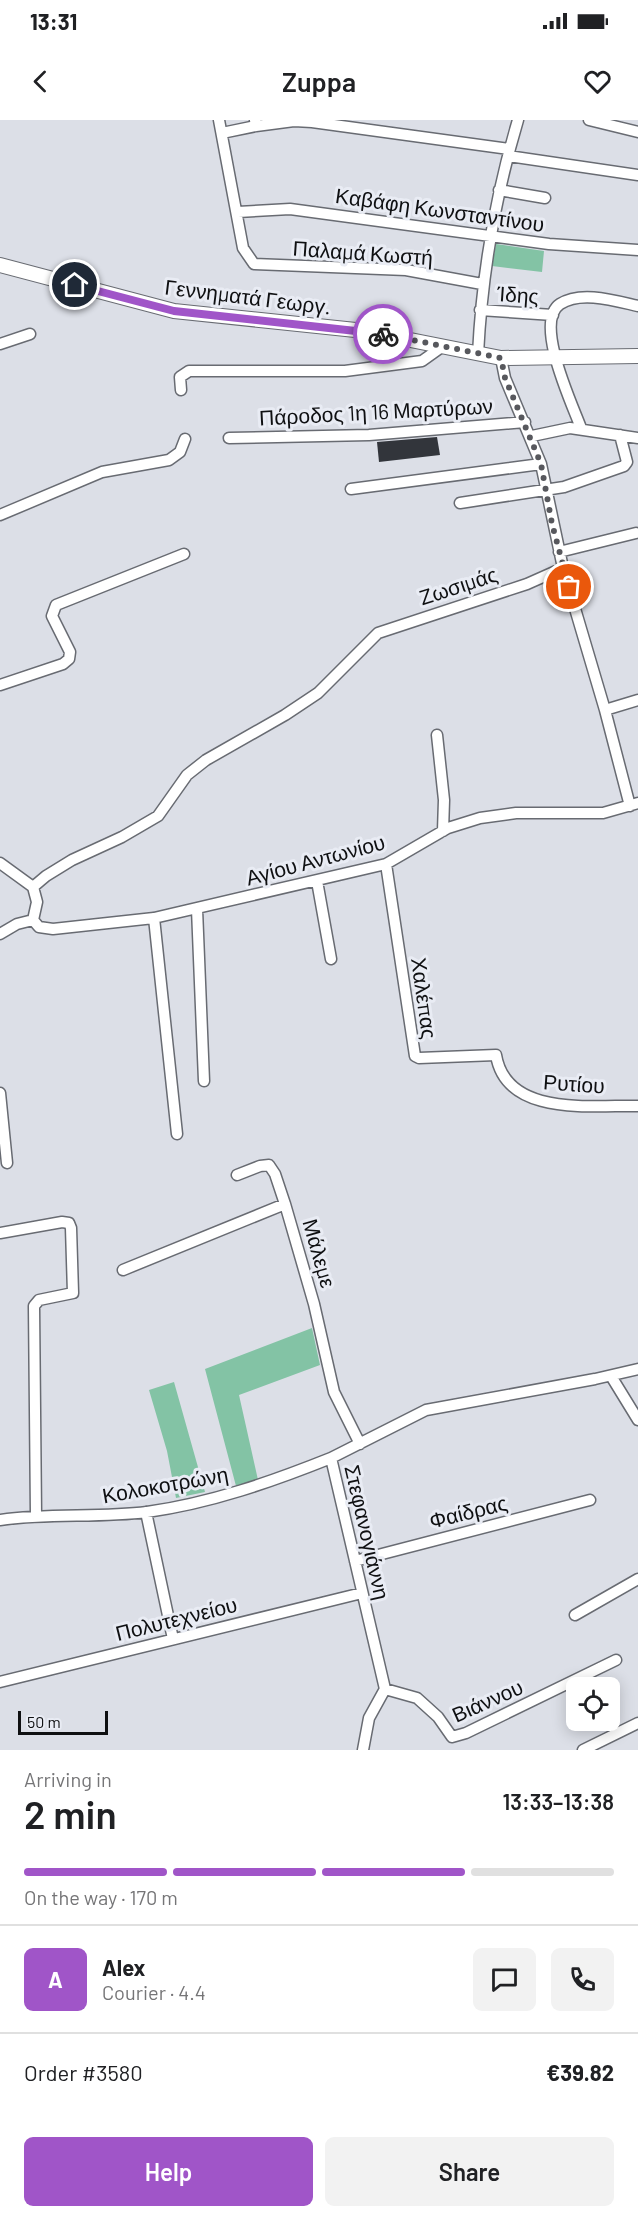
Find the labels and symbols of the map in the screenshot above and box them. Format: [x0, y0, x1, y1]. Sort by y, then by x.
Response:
street label: Καβάφη Κωνσταντίνου [334, 182, 546, 236]
street label: Παλαμά Κωστή [292, 235, 434, 269]
pin [49, 259, 100, 310]
street label: Γεννηματά Γεωργ. [164, 273, 332, 319]
street label: Ίδης [495, 280, 540, 308]
courier [353, 304, 413, 364]
street label: Πάροδος 1η 16 Μαρτύρων [258, 392, 494, 430]
street label: Ζωσιμάς [416, 561, 500, 609]
pin [543, 561, 594, 612]
street label: Αγίου Αντωνίου [243, 828, 387, 890]
street label: Χαλέπας [407, 956, 443, 1040]
street label: Ρυτίου [542, 1068, 606, 1098]
street label: Μάλεμε [298, 1216, 342, 1290]
street label: Κολοκοτρώνη [100, 1461, 230, 1507]
street label: Στεφανογιάννη [340, 1462, 396, 1602]
street label: Φαίδρας [426, 1489, 510, 1533]
street label: Πολυτεχνείου [113, 1591, 239, 1645]
street label: Βιάννου [448, 1673, 526, 1727]
scale bar [18, 1708, 108, 1736]

